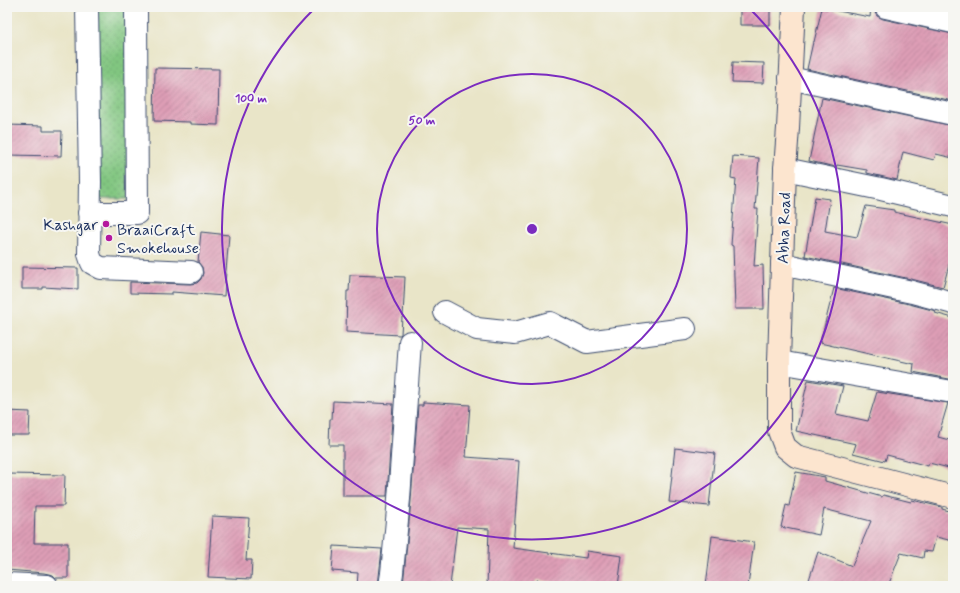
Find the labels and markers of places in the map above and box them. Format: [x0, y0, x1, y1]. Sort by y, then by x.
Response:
place label: Kashgar [43, 215, 98, 236]
marker: Kashgar [101, 219, 111, 229]
place label: BraaiCraft Smokehouse [117, 220, 199, 259]
centre of rings [525, 222, 539, 236]
marker: BraaiCraft Smokehouse [104, 233, 114, 243]

